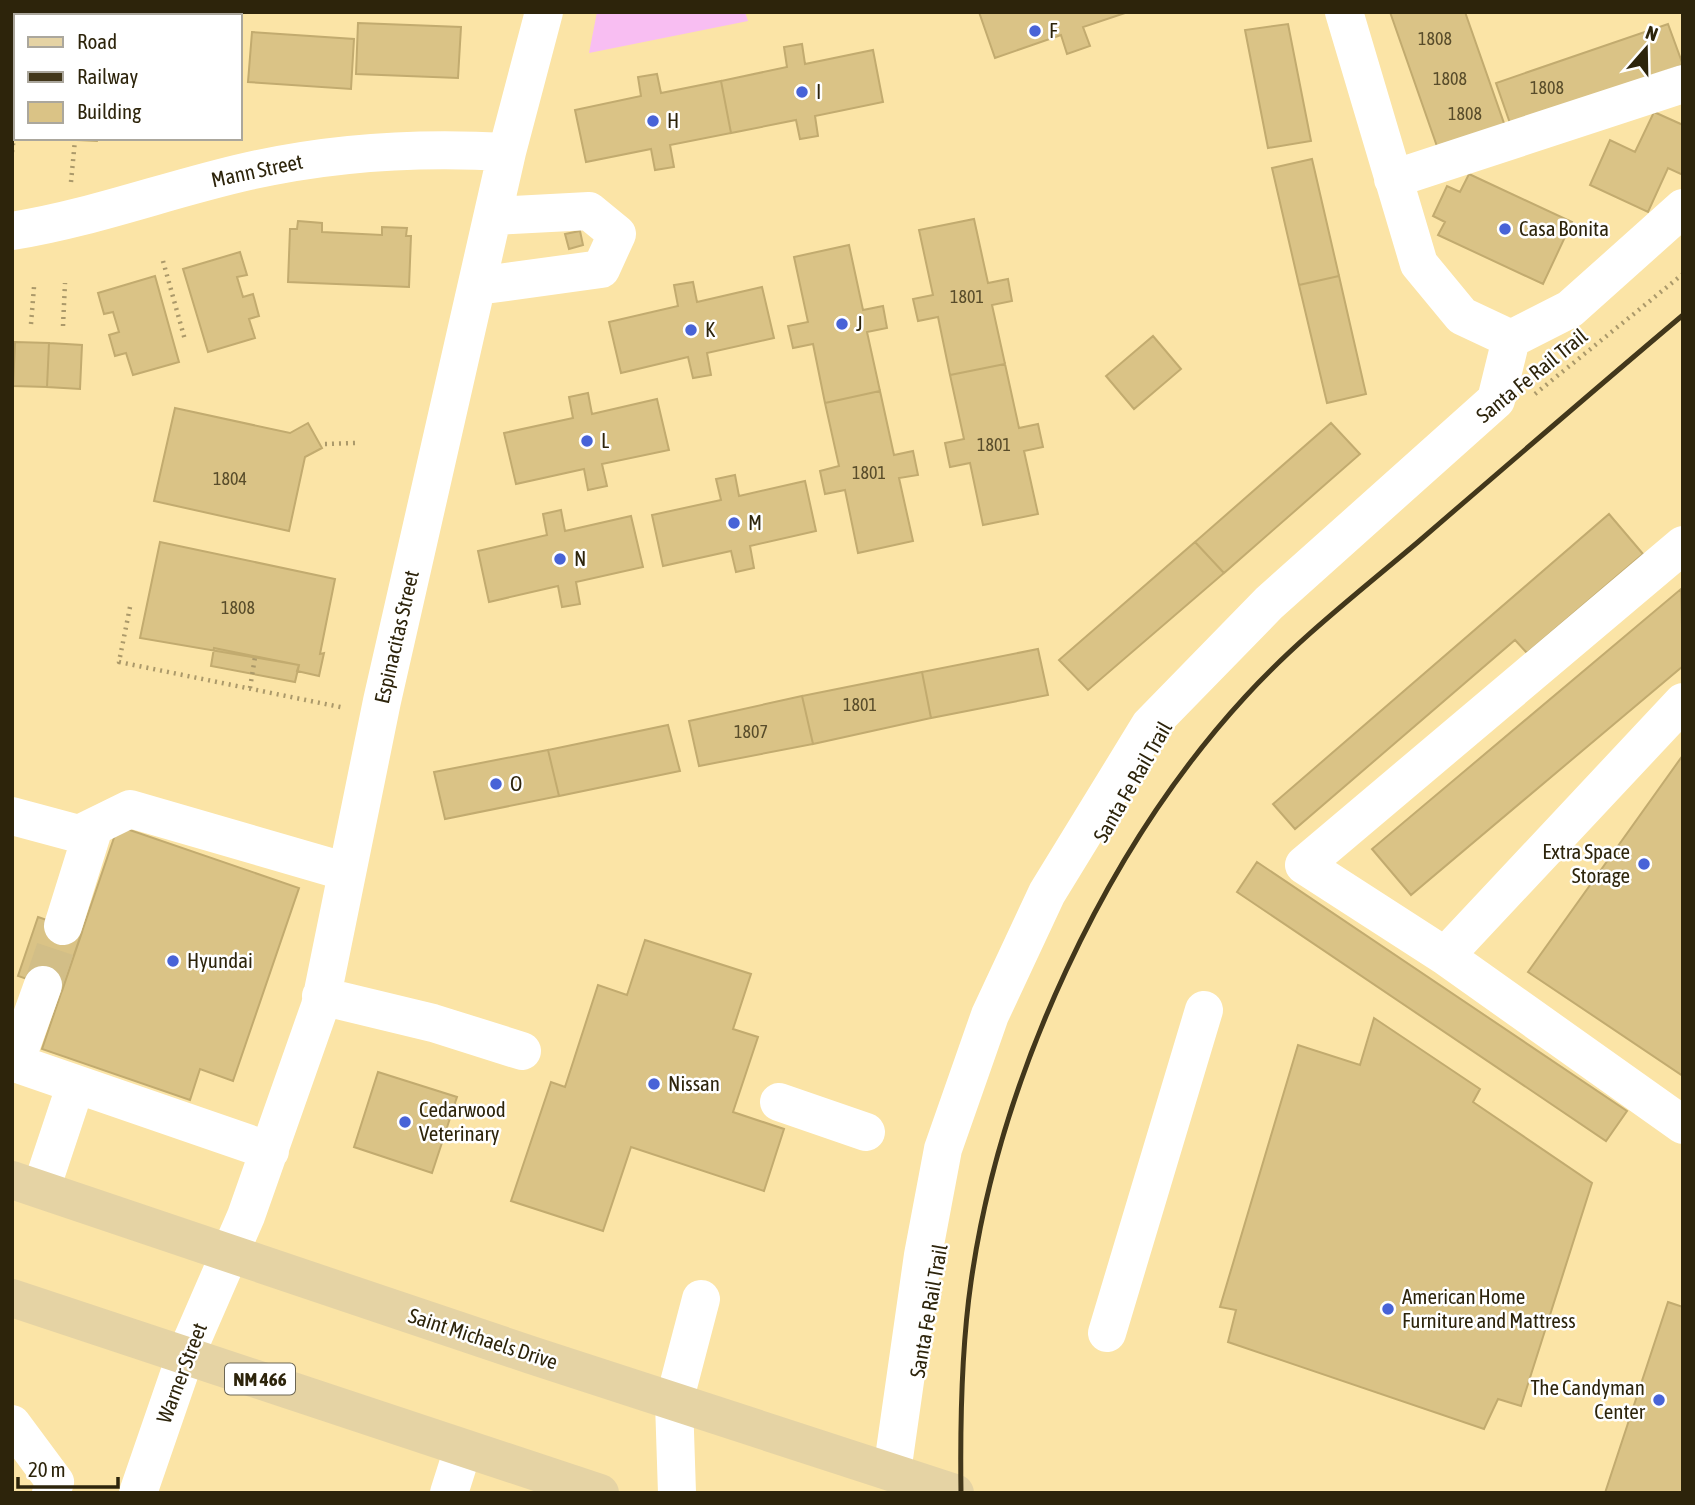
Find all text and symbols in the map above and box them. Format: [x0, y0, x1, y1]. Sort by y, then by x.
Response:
legend [14, 14, 242, 140]
north arrow [1611, 14, 1681, 84]
place label: F [1049, 18, 1058, 42]
text: N [1643, 21, 1661, 45]
marker: F [1027, 23, 1043, 39]
house number: 1808 [1418, 28, 1452, 49]
text: Road [77, 29, 117, 53]
text: Railway [77, 64, 139, 88]
house number: 1808 [1433, 68, 1467, 89]
house number: 1808 [1530, 77, 1564, 98]
place label: I [816, 79, 821, 103]
marker: I [794, 84, 810, 100]
text: Building [77, 99, 141, 123]
house number: 1808 [1448, 103, 1482, 124]
place label: H [667, 108, 679, 132]
marker: H [645, 113, 661, 129]
street label: Mann Street [209, 149, 305, 191]
place label: Casa Bonita [1519, 216, 1609, 240]
marker: Casa Bonita [1497, 221, 1513, 237]
house number: 1801 [950, 286, 984, 307]
place label: J [856, 311, 863, 335]
marker: J [834, 316, 850, 332]
place label: K [705, 317, 716, 341]
marker: K [683, 322, 699, 338]
street label: Santa Fe Rail Trail [1471, 323, 1592, 427]
place label: L [601, 428, 609, 452]
marker: L [579, 433, 595, 449]
house number: 1801 [977, 434, 1011, 455]
house number: 1801 [852, 462, 886, 483]
house number: 1804 [213, 468, 247, 489]
place label: M [748, 510, 762, 534]
marker: M [726, 515, 742, 531]
place label: N [574, 546, 586, 570]
marker: N [552, 551, 568, 567]
street label: Espinacitas Street [369, 568, 423, 706]
house number: 1808 [221, 597, 255, 618]
house number: 1801 [843, 694, 877, 715]
street label: Santa Fe Rail Trail [1088, 717, 1177, 846]
house number: 1807 [734, 721, 768, 742]
place label: O [510, 771, 522, 795]
marker: O [488, 776, 504, 792]
place label: Extra Space Storage [1542, 839, 1630, 887]
marker: Extra Space Storage [1636, 856, 1652, 872]
place label: Hyundai [187, 948, 253, 972]
marker: Hyundai [165, 953, 181, 969]
place label: Nissan [668, 1071, 720, 1095]
marker: Nissan [646, 1076, 662, 1092]
place label: Cedarwood Veterinary [419, 1097, 506, 1145]
marker: Cedarwood Veterinary [397, 1114, 413, 1130]
street label: Santa Fe Rail Trail [904, 1242, 952, 1380]
place label: American Home Furniture and Mattress [1402, 1284, 1576, 1332]
marker: American Home Furniture and Mattress [1380, 1301, 1396, 1317]
street label: Saint Michaels Drive [406, 1303, 561, 1373]
street label: Warner Street [151, 1319, 211, 1426]
road number: NM 466 [225, 1364, 295, 1394]
place label: The Candyman Center [1531, 1375, 1646, 1423]
marker: The Candyman Center [1651, 1392, 1667, 1408]
scale bar [18, 1446, 117, 1490]
text: 20 m [28, 1457, 66, 1481]

